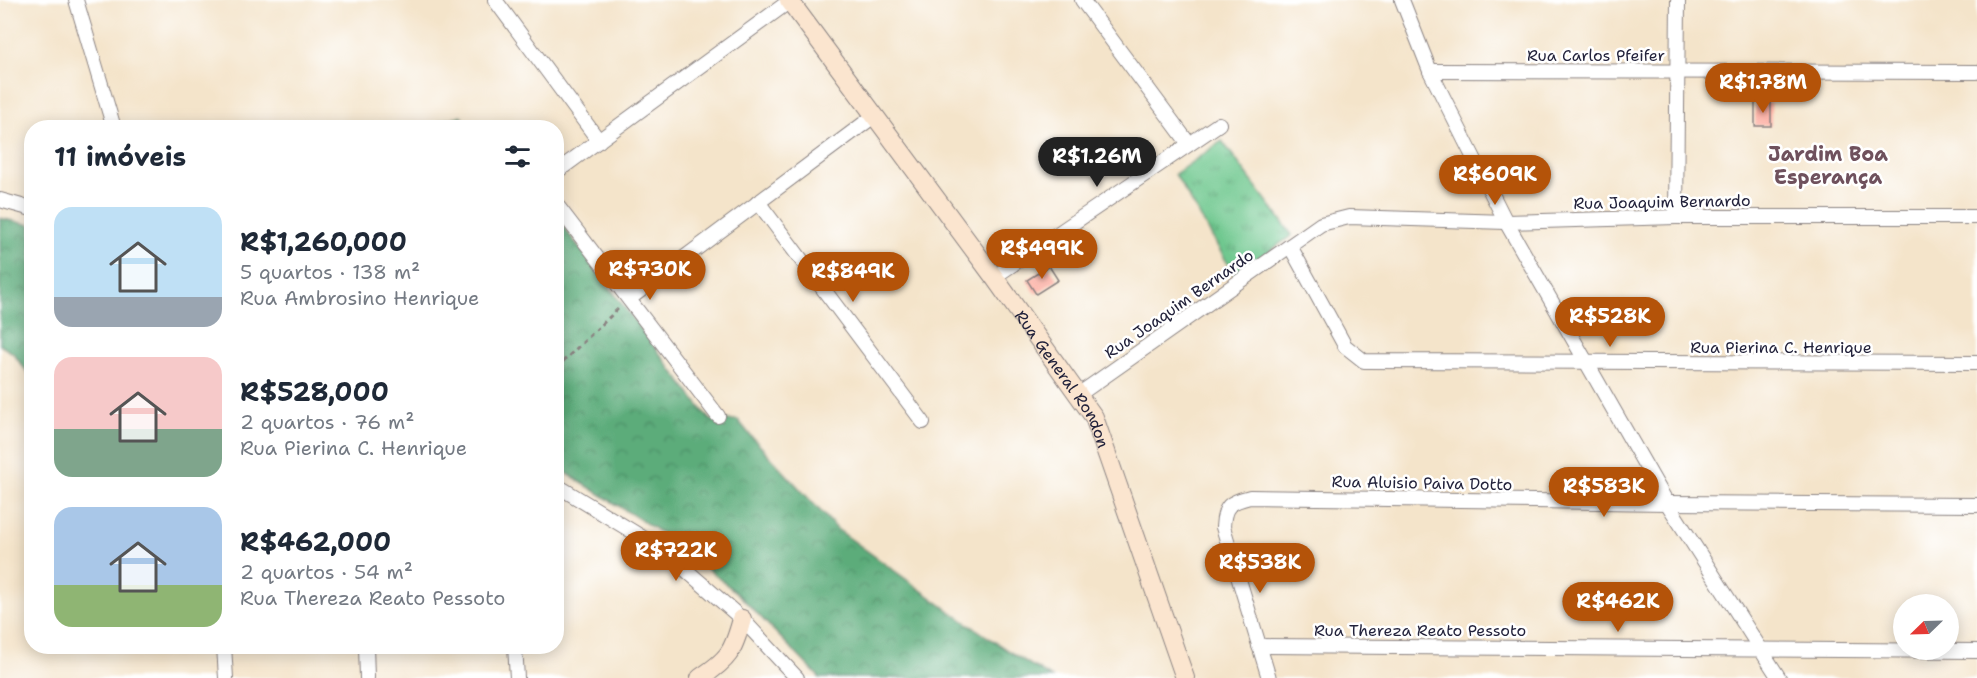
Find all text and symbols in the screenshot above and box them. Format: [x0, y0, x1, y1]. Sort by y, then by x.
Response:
street label: Rua Carlos Pfeifer [1527, 45, 1665, 66]
pin: R$1.78M [1708, 63, 1818, 114]
text: R$1.78M [1719, 69, 1807, 95]
pin: R$1.26M [1042, 137, 1152, 188]
text: 11 imóveis [54, 139, 186, 174]
icon: filters [501, 140, 534, 173]
district label: Jardim Boa Esperança [1768, 141, 1888, 190]
text: R$1.26M [1052, 143, 1142, 169]
pin: R$609K [1446, 155, 1544, 206]
text: R$609K [1453, 161, 1537, 187]
street label: Rua Joaquim Bernardo [1573, 190, 1751, 214]
text: R$1,260,000 [240, 224, 407, 259]
pin: R$499K [993, 229, 1091, 280]
icon: home [102, 231, 174, 303]
text: R$499K [1000, 235, 1084, 261]
street label: Rua Joaquim Bernardo [1100, 245, 1258, 363]
pin: R$730K [601, 250, 699, 301]
pin: R$849K [804, 252, 902, 303]
text: R$730K [609, 256, 691, 282]
text: R$849K [811, 258, 895, 284]
text: 5 quartos · 138 m² [240, 259, 420, 285]
text: Rua Ambrosino Henrique [240, 285, 479, 311]
pin: R$528K [1561, 297, 1659, 348]
text: R$528K [1569, 303, 1651, 329]
street label: Rua General Rondon [1010, 306, 1114, 451]
street label: Rua Pierina C. Henrique [1690, 337, 1872, 358]
text: R$528,000 [240, 374, 389, 409]
icon: home [102, 381, 174, 453]
text: 2 quartos · 76 m² [240, 409, 414, 435]
text: Rua Pierina C. Henrique [240, 435, 467, 461]
pin: R$583K [1555, 467, 1653, 518]
street label: Rua Aluisio Paiva Dotto [1331, 471, 1513, 495]
text: R$583K [1563, 473, 1645, 499]
text: R$462,000 [240, 524, 391, 559]
icon: home [102, 531, 174, 603]
pin: R$722K [627, 531, 725, 582]
text: R$722K [635, 537, 717, 563]
pin: R$538K [1211, 543, 1309, 594]
text: R$538K [1219, 549, 1301, 575]
text: 2 quartos · 54 m² [240, 559, 413, 585]
pin: R$462K [1569, 582, 1667, 633]
text: Rua Thereza Reato Pessoto [240, 585, 505, 611]
text: R$462K [1576, 588, 1660, 614]
north arrow [1893, 594, 1959, 660]
map controls [1893, 594, 1959, 660]
street label: Rua Thereza Reato Pessoto [1314, 620, 1526, 641]

